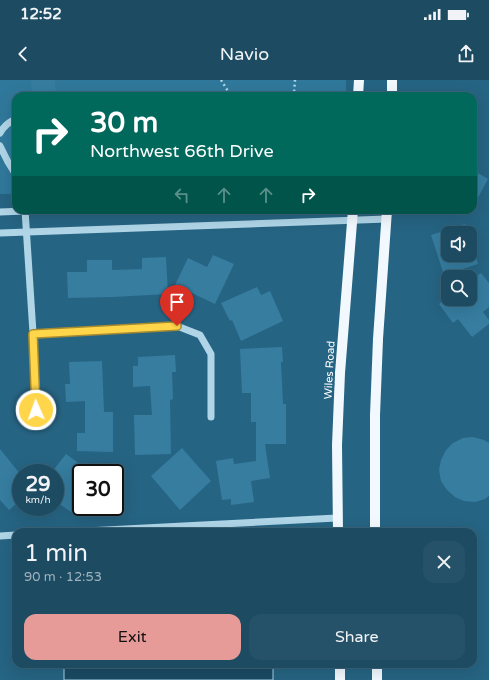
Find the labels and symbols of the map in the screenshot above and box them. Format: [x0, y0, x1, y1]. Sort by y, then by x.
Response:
pin [160, 285, 194, 326]
street label: Wiles Road [321, 340, 338, 400]
position arrow [15, 389, 57, 431]
speed limit sign: 30 [72, 464, 124, 516]

